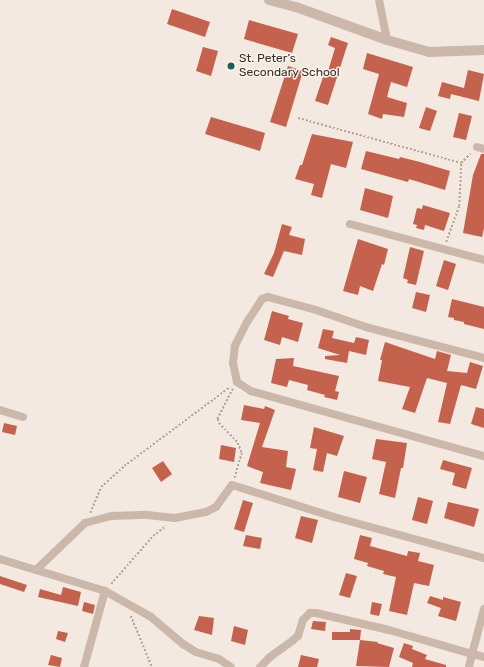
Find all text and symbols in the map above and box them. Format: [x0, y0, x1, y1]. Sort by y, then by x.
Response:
place label: St. Peter’s Secondary School [239, 52, 340, 80]
marker: St. Peter’s Secondary School [226, 61, 236, 71]

